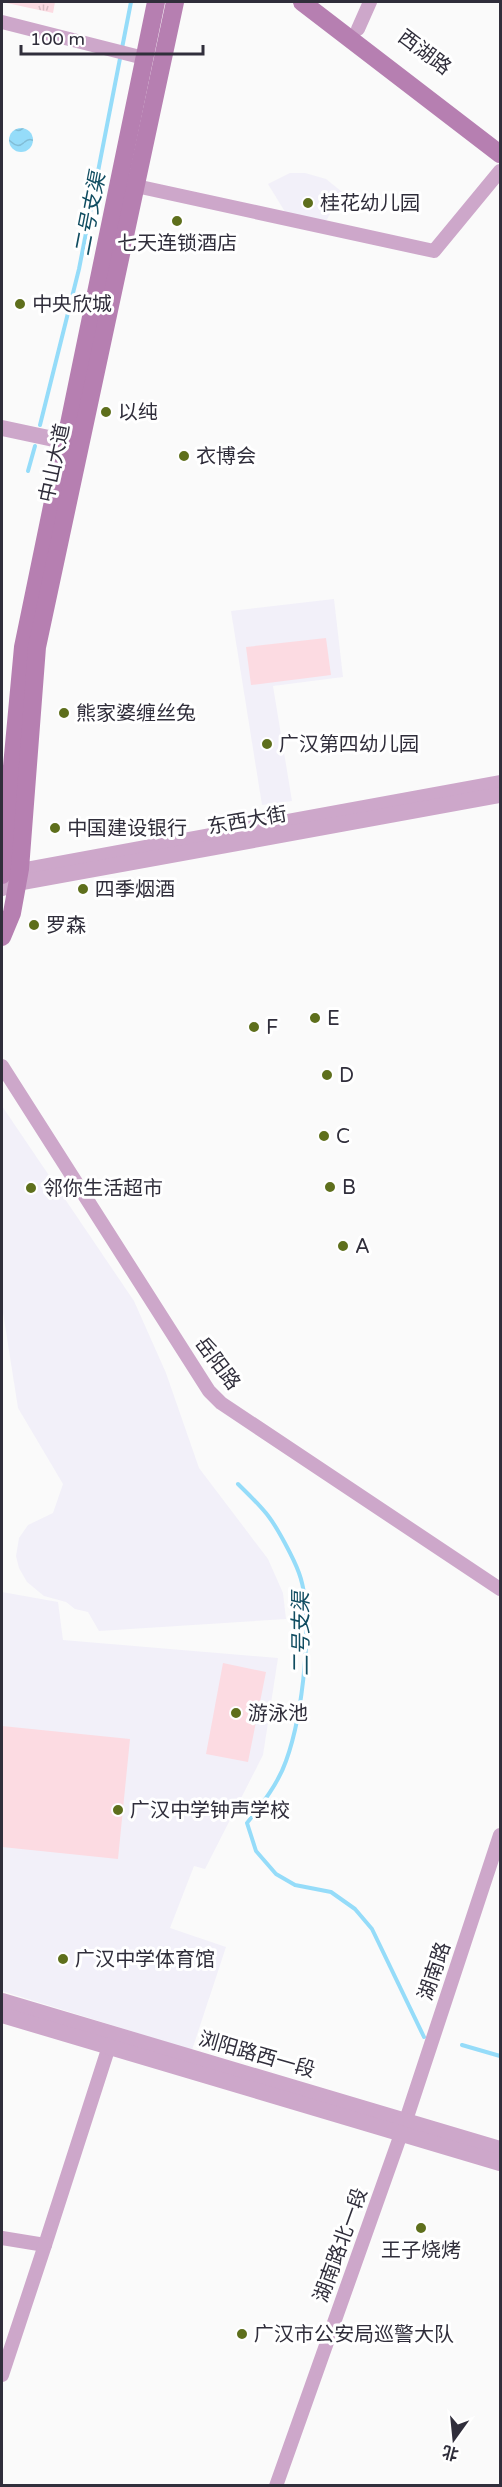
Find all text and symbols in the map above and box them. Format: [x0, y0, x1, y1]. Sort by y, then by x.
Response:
scale bar [21, 18, 202, 56]
street label: 西湖路 [393, 25, 456, 80]
text: 100 m [30, 28, 85, 50]
water label: 二号支渠 [70, 168, 111, 258]
place label: 桂花幼儿园 [320, 192, 420, 216]
marker: 桂花幼儿园 [301, 196, 315, 210]
marker: 七天连锁酒店 [170, 214, 184, 228]
place label: 七天连锁酒店 [117, 232, 237, 256]
place label: 中央欣城 [32, 293, 112, 317]
marker: 中央欣城 [13, 297, 27, 311]
place label: 以纯 [118, 401, 158, 425]
marker: 以纯 [99, 405, 113, 419]
street label: 中山大道 [35, 422, 75, 505]
place label: 衣博会 [196, 445, 256, 469]
marker: 衣博会 [177, 449, 191, 463]
place label: 熊家婆缠丝兔 [76, 702, 196, 726]
marker: 熊家婆缠丝兔 [57, 706, 71, 720]
place label: 广汉第四幼儿园 [279, 733, 419, 757]
marker: 广汉第四幼儿园 [260, 737, 274, 751]
street label: 东西大街 [206, 802, 289, 840]
place label: 中国建设银行 [67, 817, 187, 841]
marker: 中国建设银行 [48, 821, 62, 835]
place label: 四季烟酒 [95, 878, 175, 902]
marker: 四季烟酒 [76, 882, 90, 896]
place label: 罗森 [46, 914, 86, 938]
marker: 罗森 [27, 918, 41, 932]
place label: E [327, 1007, 340, 1031]
marker: E [308, 1011, 322, 1025]
place label: F [266, 1016, 278, 1040]
marker: F [247, 1020, 261, 1034]
place label: D [339, 1064, 354, 1088]
marker: D [320, 1068, 334, 1082]
place label: C [336, 1125, 350, 1149]
marker: C [317, 1129, 331, 1143]
place label: B [342, 1176, 356, 1200]
place label: 邻你生活超市 [43, 1177, 163, 1201]
marker: B [323, 1180, 337, 1194]
marker: 邻你生活超市 [24, 1181, 38, 1195]
place label: A [355, 1235, 370, 1259]
marker: A [336, 1239, 350, 1253]
street label: 岳阳路 [190, 1332, 245, 1395]
water label: 二号支渠 [289, 1589, 314, 1676]
place label: 游泳池 [248, 1702, 308, 1726]
marker: 游泳池 [229, 1706, 243, 1720]
place label: 广汉中学钟声学校 [130, 1799, 290, 1823]
marker: 广汉中学钟声学校 [111, 1803, 125, 1817]
street label: 湖南路 [414, 1939, 456, 2004]
place label: 广汉中学体育馆 [75, 1948, 215, 1972]
marker: 广汉中学体育馆 [56, 1952, 70, 1966]
street label: 浏阳路西一段 [196, 2027, 318, 2083]
street label: 湖南路北一段 [309, 2185, 373, 2306]
marker: 王子烧烤 [414, 2221, 428, 2235]
place label: 王子烧烤 [381, 2239, 461, 2263]
place label: 广汉市公安局巡警大队 [254, 2323, 454, 2347]
marker: 广汉市公安局巡警大队 [235, 2327, 249, 2341]
north arrow [424, 2409, 484, 2469]
text: 北 [440, 2441, 461, 2464]

